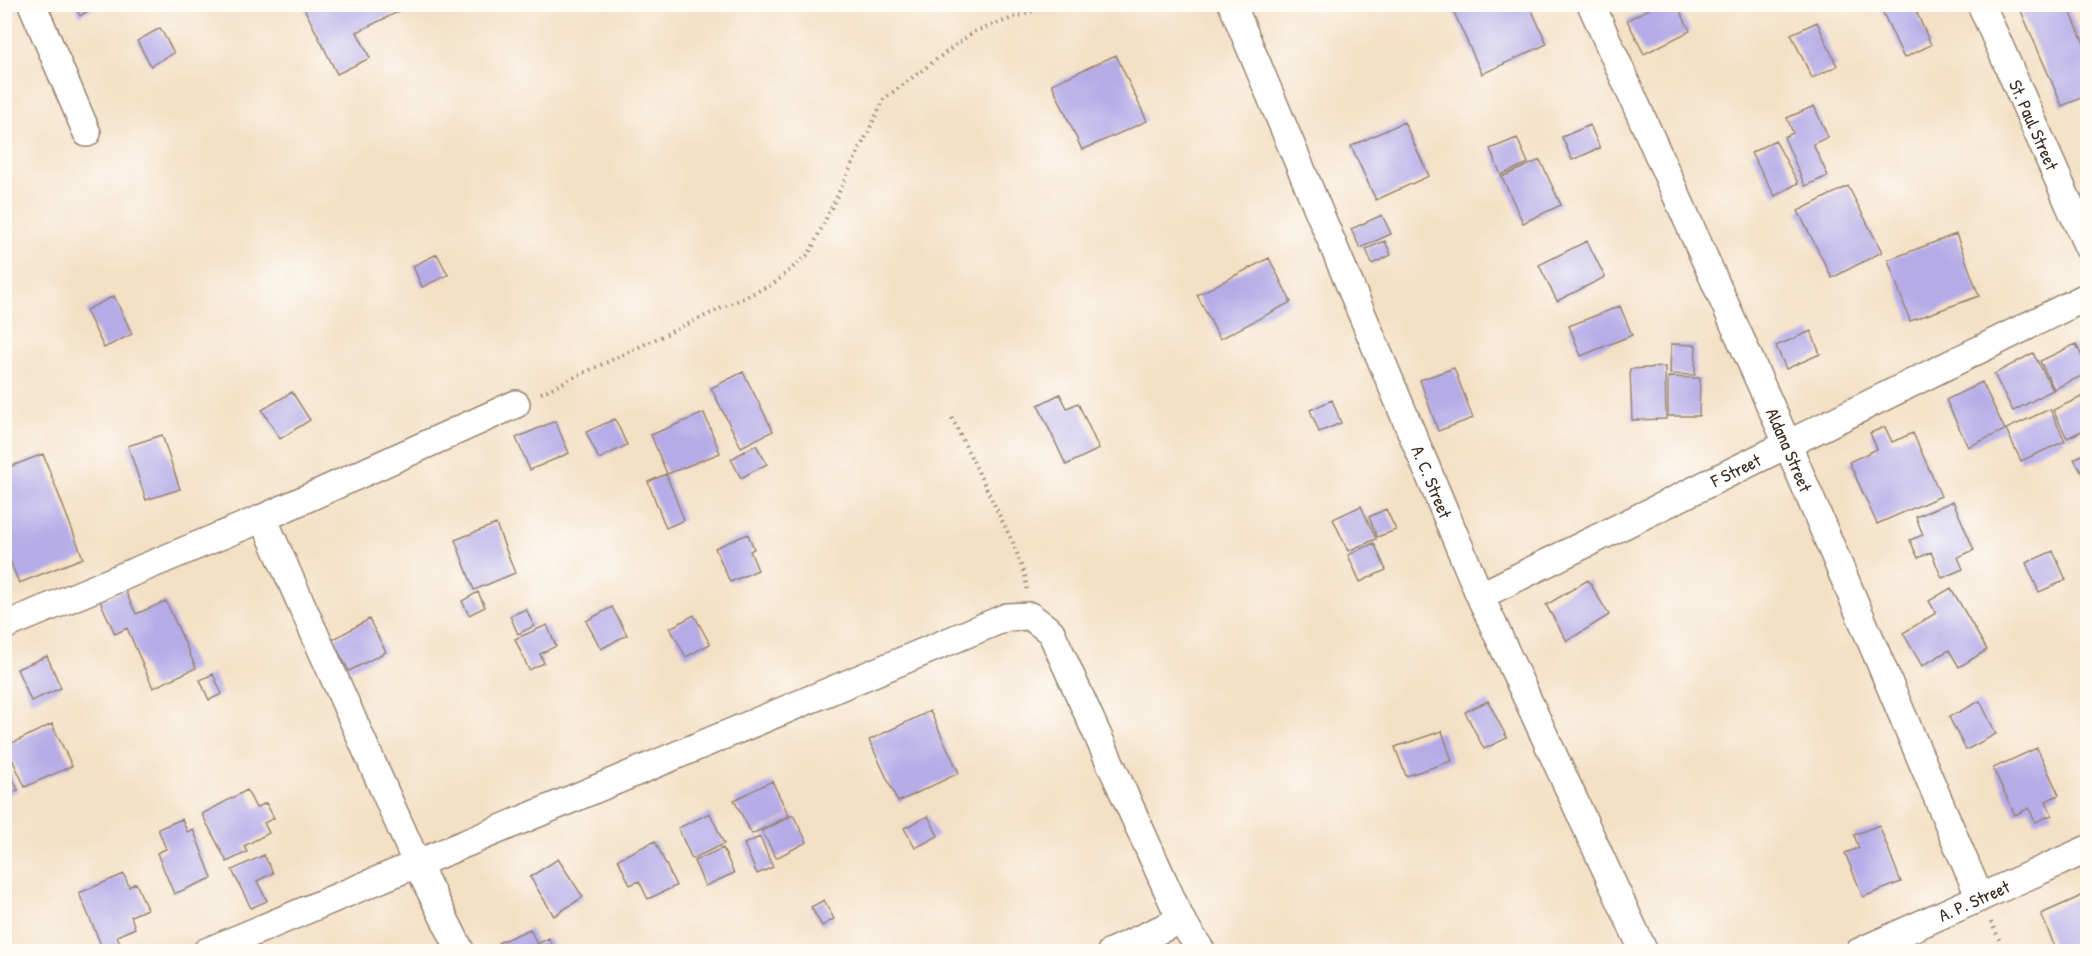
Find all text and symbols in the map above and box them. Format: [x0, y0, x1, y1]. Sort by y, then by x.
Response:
street label: St. Paul Street [2003, 76, 2065, 175]
street label: Aldana Street [1760, 404, 1819, 496]
street label: A. C. Street [1406, 442, 1459, 523]
street label: F Street [1705, 447, 1766, 493]
street label: A. P. Street [1934, 873, 2014, 927]

